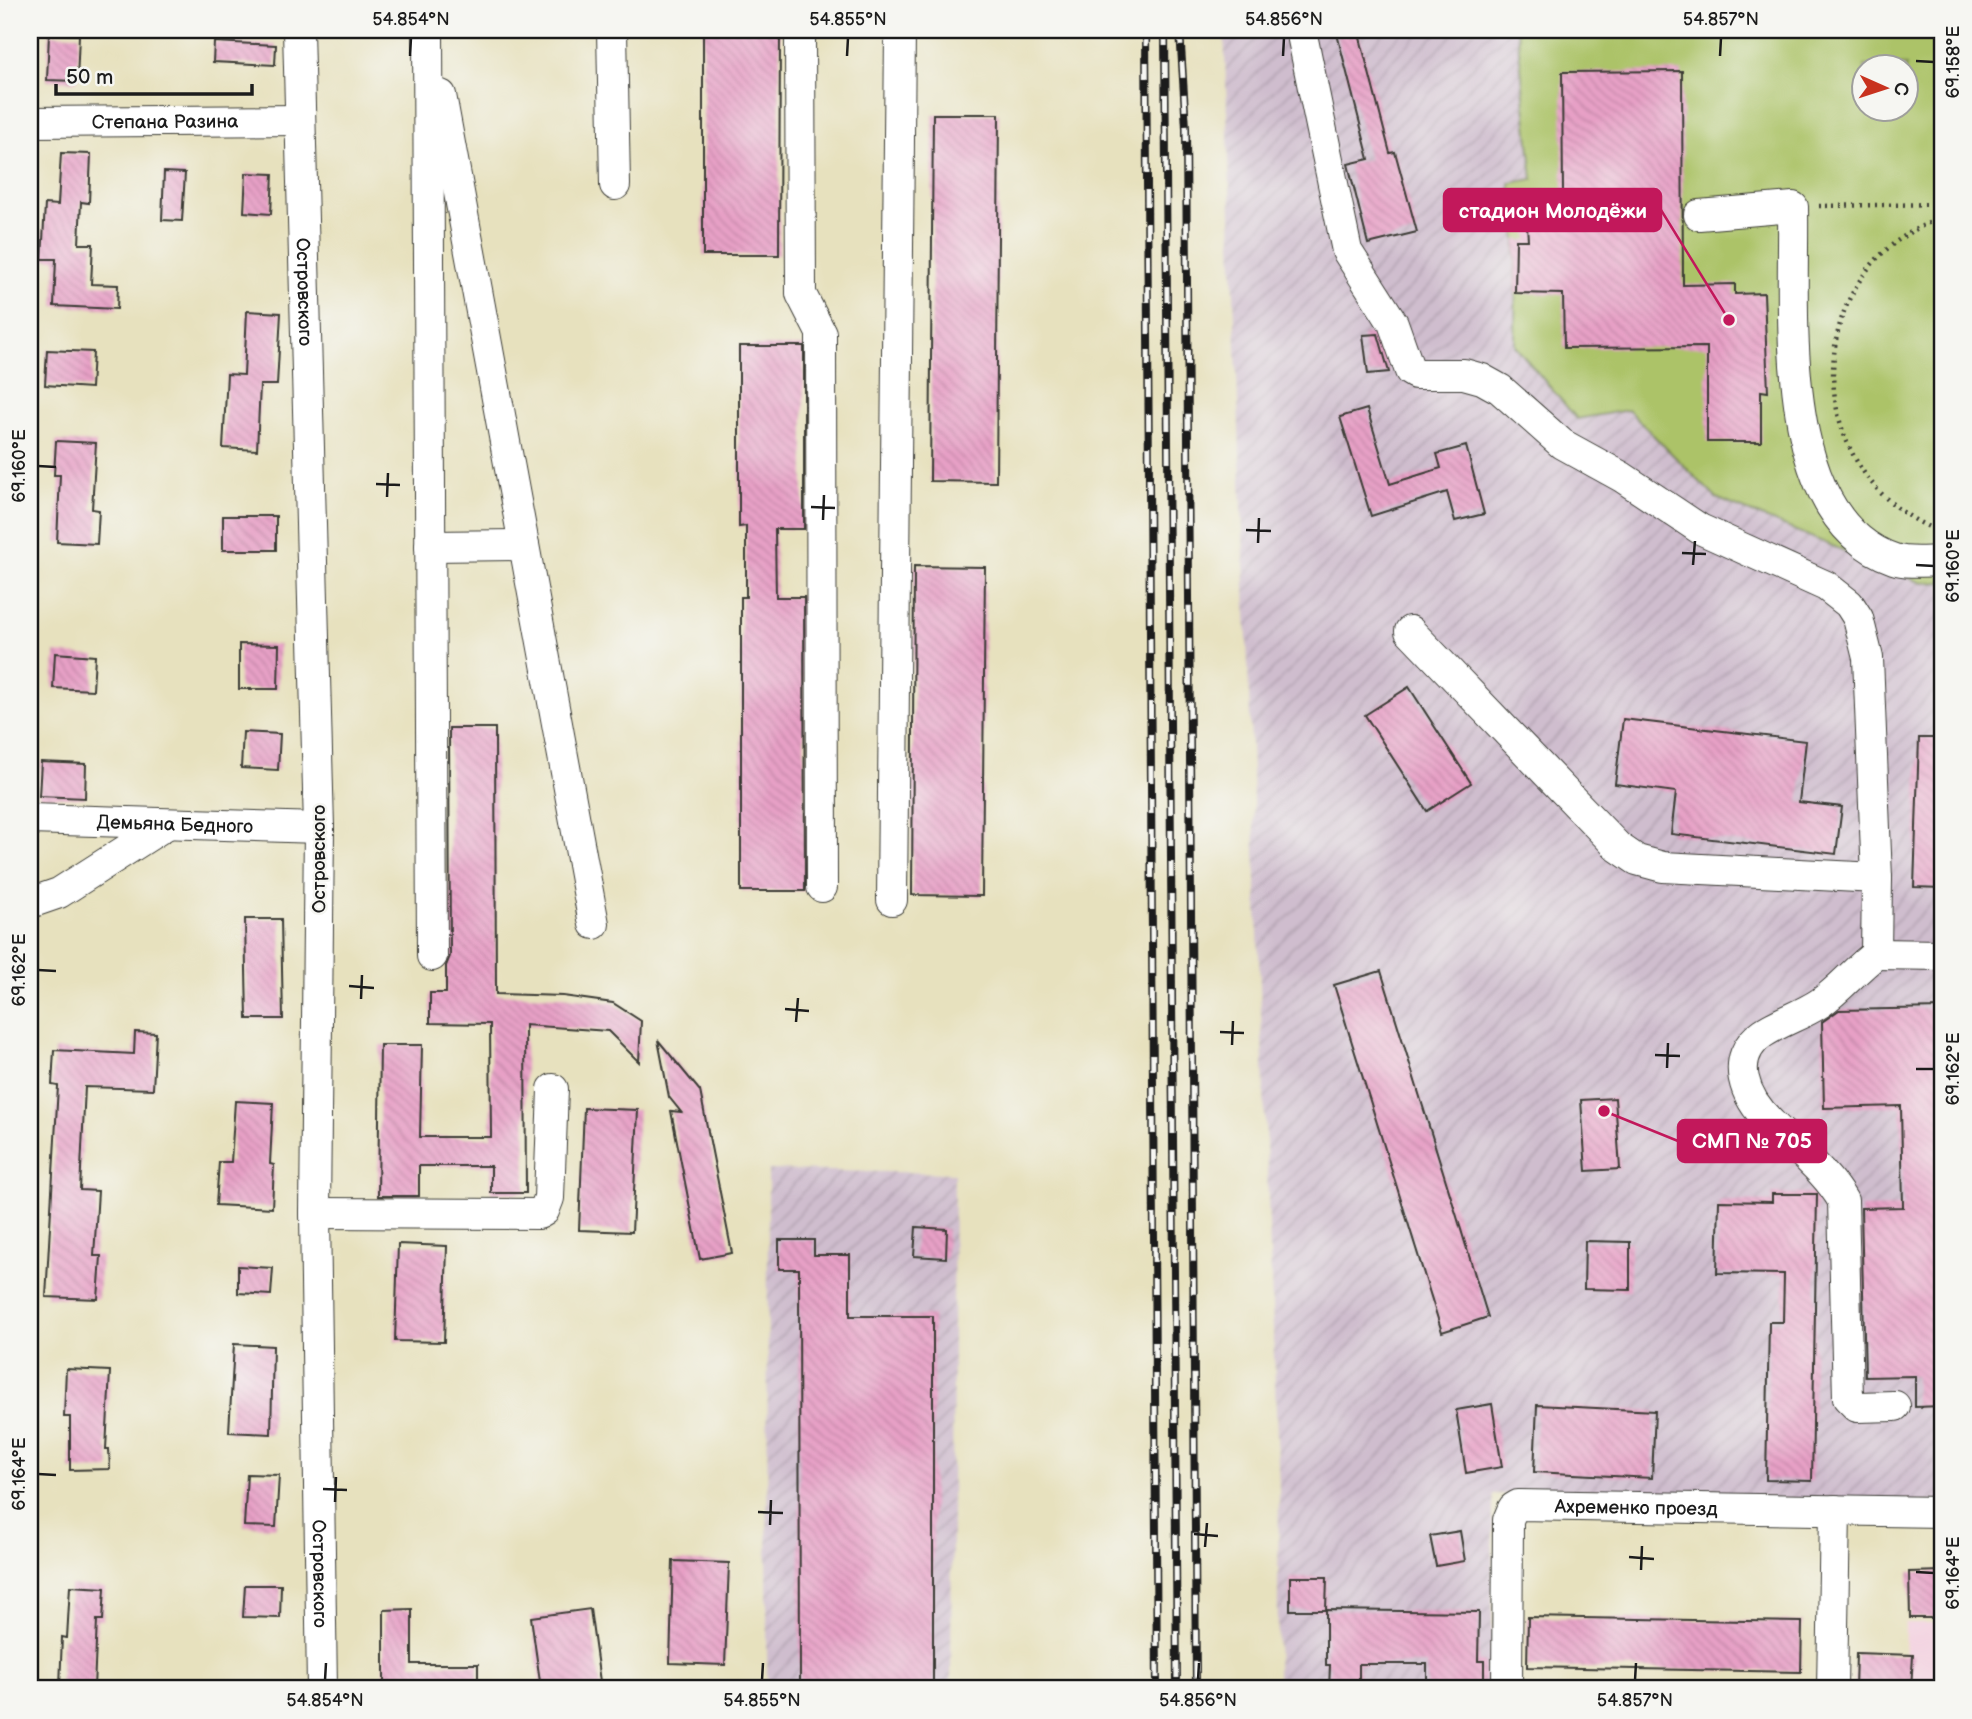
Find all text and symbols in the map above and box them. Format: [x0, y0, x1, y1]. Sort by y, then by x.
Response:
text: 54.854°N [372, 9, 450, 30]
text: 54.855°N [809, 9, 887, 30]
text: 54.856°N [1245, 9, 1323, 30]
text: 54.857°N [1683, 9, 1759, 30]
text: 69.158°E [1943, 25, 1964, 98]
scale bar [56, 52, 252, 96]
north arrow [1850, 52, 1920, 122]
text: 50 m [66, 65, 113, 90]
text: С [1889, 82, 1912, 96]
street label: Степана Разина [92, 110, 238, 135]
callout: стадион Молодёжи [1444, 189, 1661, 231]
text: стадион Молодёжи [1459, 199, 1647, 224]
street label: Островского [290, 237, 316, 347]
text: 69.160°E [9, 429, 30, 503]
text: 69.160°E [1943, 529, 1964, 603]
street label: Островского [308, 805, 331, 913]
street label: Демьяна Бедного [96, 811, 254, 839]
text: 69.162°E [9, 933, 30, 1007]
text: 69.162°E [1943, 1032, 1964, 1106]
callout: СМП № 705 [1678, 1120, 1826, 1162]
text: СМП № 705 [1692, 1129, 1812, 1154]
text: 69.164°E [9, 1437, 30, 1511]
street label: Ахременко проезд [1553, 1496, 1718, 1521]
street label: Островского [307, 1519, 331, 1628]
text: 69.164°E [1943, 1536, 1964, 1610]
text: 54.854°N [286, 1690, 364, 1711]
text: 54.855°N [723, 1690, 801, 1711]
text: 54.856°N [1159, 1690, 1237, 1711]
text: 54.857°N [1597, 1690, 1673, 1711]

